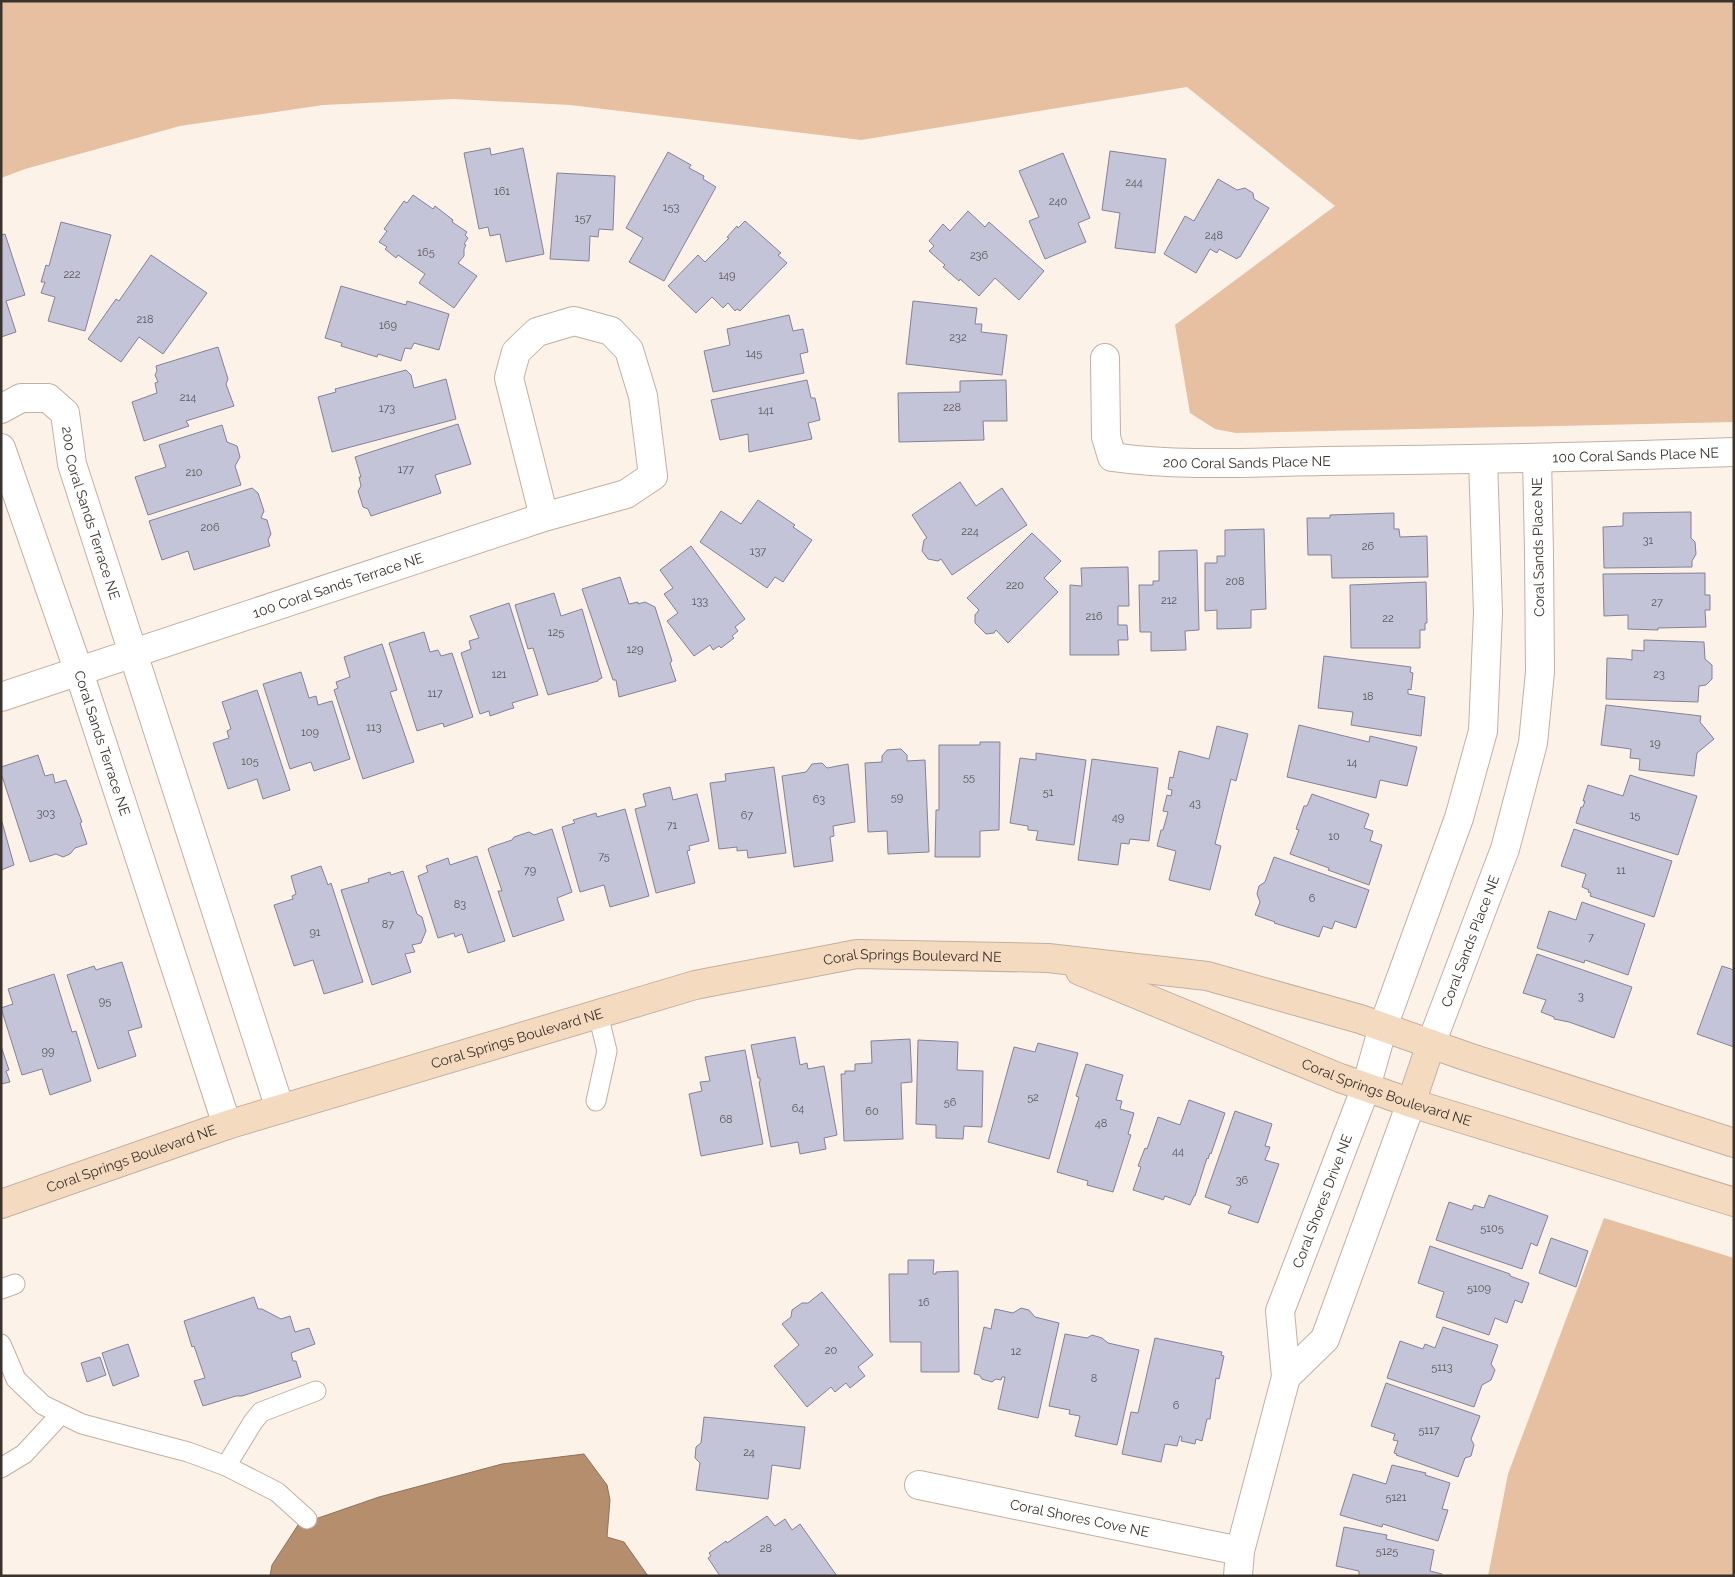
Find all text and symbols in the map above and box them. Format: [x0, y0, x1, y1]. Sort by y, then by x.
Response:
house number: 244 [1125, 176, 1143, 189]
house number: 161 [494, 185, 510, 198]
house number: 240 [1049, 195, 1067, 208]
house number: 153 [663, 201, 679, 214]
house number: 157 [575, 212, 591, 225]
house number: 248 [1205, 229, 1223, 242]
house number: 165 [417, 246, 435, 259]
house number: 236 [970, 249, 988, 262]
house number: 222 [63, 268, 81, 281]
house number: 149 [718, 269, 736, 282]
house number: 218 [137, 313, 153, 326]
house number: 169 [379, 319, 397, 332]
house number: 232 [949, 331, 967, 344]
house number: 145 [746, 347, 762, 360]
house number: 214 [180, 391, 196, 404]
house number: 228 [943, 401, 961, 414]
house number: 173 [379, 402, 395, 415]
house number: 141 [758, 404, 774, 417]
street label: 200 Coral Sands Terrace NE [59, 425, 123, 602]
street label: 100 Coral Sands Place NE [1552, 445, 1719, 465]
street label: 200 Coral Sands Place NE [1163, 453, 1331, 471]
house number: 177 [398, 463, 414, 476]
house number: 210 [185, 466, 203, 479]
street label: Coral Sands Place NE [1529, 477, 1547, 617]
house number: 206 [200, 521, 220, 534]
house number: 224 [961, 525, 979, 538]
house number: 31 [1643, 534, 1654, 547]
house number: 26 [1362, 540, 1375, 553]
house number: 137 [750, 545, 766, 558]
street label: 100 Coral Sands Terrace NE [251, 550, 425, 621]
house number: 208 [1226, 575, 1245, 588]
house number: 220 [1006, 579, 1024, 592]
house number: 212 [1161, 594, 1177, 607]
house number: 133 [692, 595, 708, 608]
house number: 27 [1651, 596, 1663, 609]
house number: 216 [1085, 610, 1103, 623]
house number: 22 [1382, 612, 1394, 625]
house number: 125 [548, 626, 564, 639]
house number: 129 [627, 643, 643, 656]
street label: Coral Sands Terrace NE [71, 668, 133, 818]
house number: 121 [491, 668, 507, 681]
house number: 23 [1653, 668, 1665, 681]
house number: 117 [427, 687, 443, 700]
house number: 18 [1362, 690, 1374, 703]
house number: 113 [366, 721, 382, 734]
house number: 109 [301, 726, 319, 739]
house number: 19 [1649, 737, 1661, 750]
house number: 105 [241, 755, 259, 768]
house number: 14 [1347, 756, 1357, 769]
house number: 55 [963, 771, 975, 784]
house number: 51 [1043, 786, 1054, 799]
house number: 59 [891, 791, 903, 804]
house number: 63 [813, 793, 825, 806]
house number: 43 [1189, 797, 1201, 810]
house number: 303 [37, 807, 55, 820]
house number: 67 [741, 809, 753, 822]
house number: 15 [1630, 809, 1640, 822]
house number: 49 [1112, 811, 1124, 824]
house number: 71 [667, 819, 678, 832]
house number: 10 [1328, 830, 1340, 843]
house number: 75 [598, 850, 610, 863]
house number: 79 [524, 864, 536, 877]
house number: 11 [1616, 864, 1626, 877]
street label: Coral Sands Place NE [1438, 873, 1502, 1009]
house number: 6 [1309, 892, 1316, 905]
house number: 83 [454, 898, 466, 911]
house number: 87 [382, 918, 394, 931]
house number: 91 [309, 926, 321, 939]
house number: 7 [1588, 931, 1594, 944]
street label: Coral Springs Boulevard NE [822, 946, 1002, 968]
house number: 3 [1578, 990, 1584, 1003]
house number: 95 [99, 995, 111, 1008]
street label: Coral Springs Boulevard NE [429, 1005, 605, 1072]
house number: 99 [42, 1045, 54, 1058]
street label: Coral Springs Boulevard NE [1299, 1055, 1474, 1129]
house number: 52 [1027, 1091, 1039, 1104]
house number: 56 [944, 1096, 957, 1109]
house number: 64 [792, 1102, 804, 1115]
house number: 60 [865, 1105, 879, 1118]
house number: 68 [719, 1113, 733, 1126]
house number: 48 [1095, 1117, 1107, 1130]
street label: Coral Springs Boulevard NE [44, 1121, 218, 1196]
street label: Coral Shores Drive NE [1289, 1132, 1355, 1270]
house number: 44 [1172, 1145, 1184, 1158]
house number: 36 [1236, 1174, 1249, 1187]
house number: 5105 [1480, 1222, 1504, 1235]
house number: 5109 [1467, 1282, 1491, 1295]
house number: 16 [918, 1296, 930, 1309]
house number: 20 [825, 1344, 837, 1357]
house number: 12 [1011, 1345, 1021, 1358]
house number: 5113 [1431, 1361, 1453, 1374]
house number: 8 [1091, 1372, 1097, 1385]
house number: 6 [1173, 1399, 1180, 1412]
house number: 5117 [1418, 1424, 1440, 1437]
house number: 24 [743, 1446, 755, 1459]
house number: 5121 [1385, 1491, 1407, 1504]
street label: Coral Shores Cove NE [1009, 1496, 1151, 1540]
house number: 28 [760, 1542, 772, 1555]
house number: 5125 [1376, 1545, 1398, 1558]

